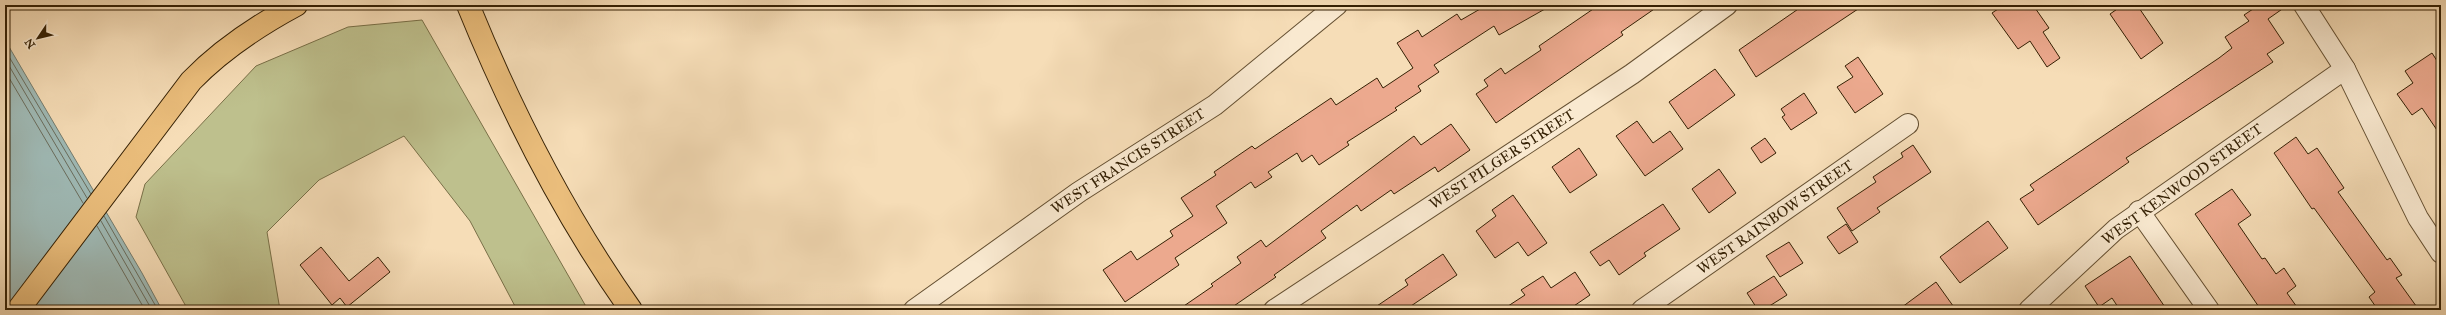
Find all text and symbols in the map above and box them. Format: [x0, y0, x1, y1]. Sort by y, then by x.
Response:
north arrow [18, 18, 58, 58]
text: N [22, 35, 38, 51]
street label: WEST FRANCIS STREET [1048, 104, 1208, 218]
street label: WEST PILGER STREET [1426, 105, 1578, 213]
street label: WEST KENWOOD STREET [2098, 120, 2266, 248]
street label: WEST RAINBOW STREET [1693, 156, 1857, 278]

